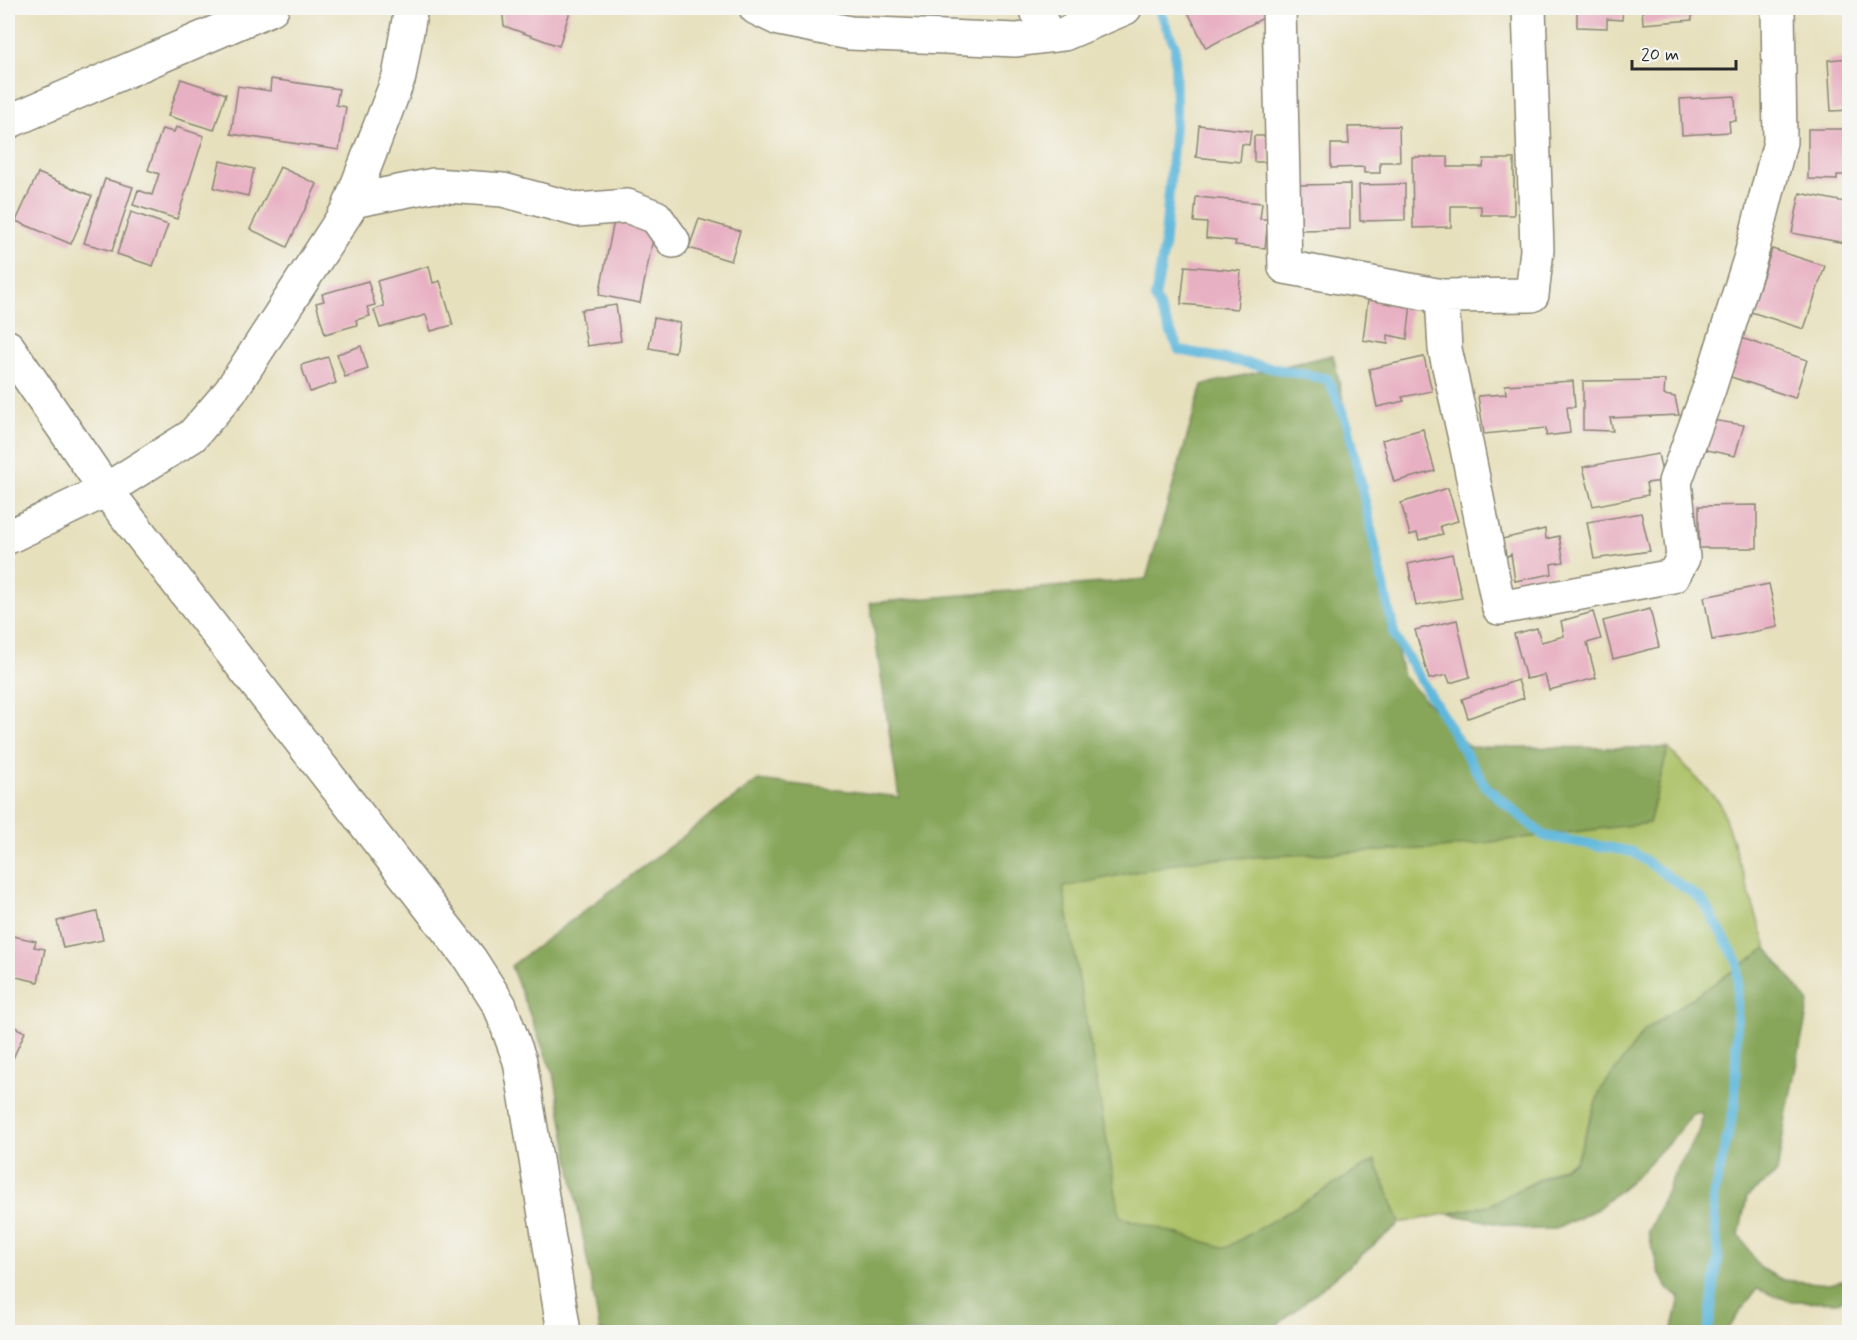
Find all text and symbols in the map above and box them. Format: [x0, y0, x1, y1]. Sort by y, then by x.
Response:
scale bar [1632, 33, 1736, 71]
text: 20 m [1641, 43, 1679, 67]

